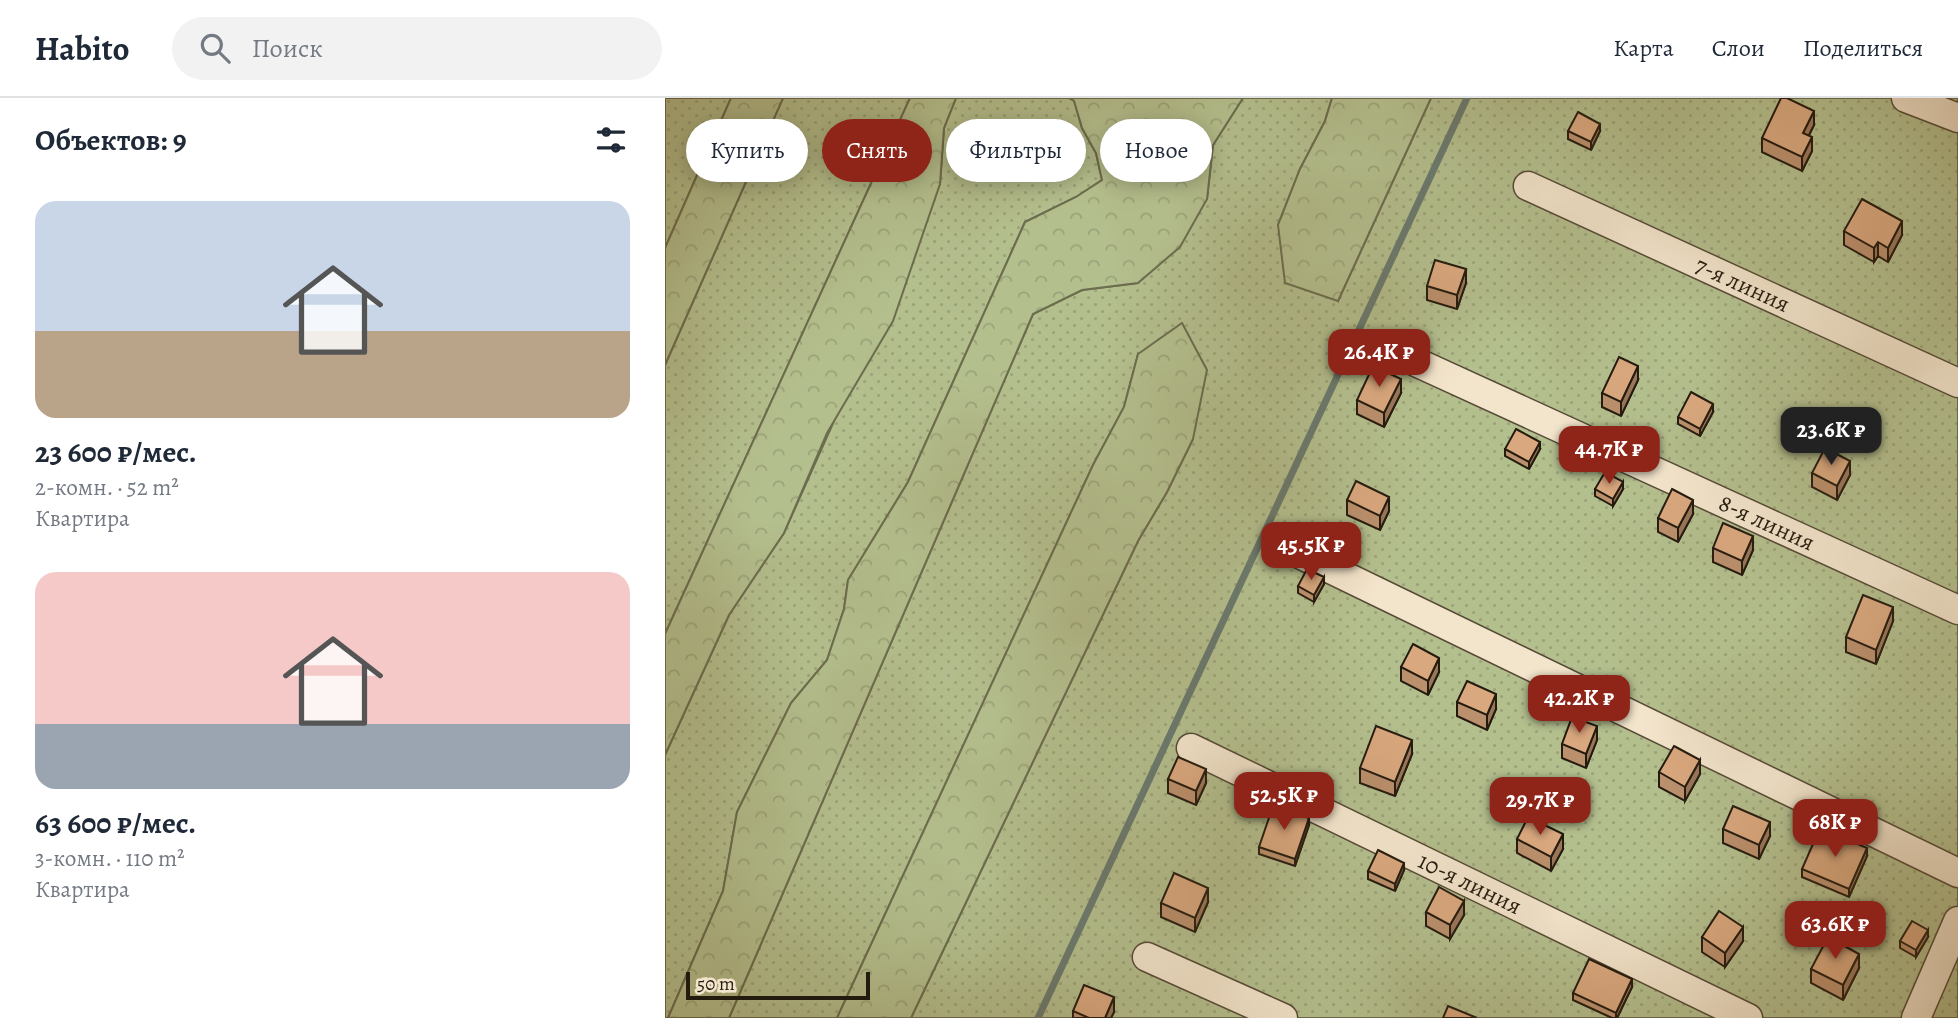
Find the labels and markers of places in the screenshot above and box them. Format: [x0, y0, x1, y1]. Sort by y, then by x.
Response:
pin: 26.4K ₽ [1314, 330, 1444, 389]
pin: 23.6K ₽ [1766, 408, 1896, 467]
pin: 44.7K ₽ [1544, 426, 1674, 486]
pin: 45.5K ₽ [1246, 522, 1376, 582]
pin: 42.2K ₽ [1514, 676, 1644, 735]
pin: 52.5K ₽ [1219, 772, 1349, 832]
pin: 29.7K ₽ [1475, 778, 1605, 837]
pin: 68K ₽ [1786, 800, 1884, 859]
pin: 63.6K ₽ [1770, 902, 1900, 961]

